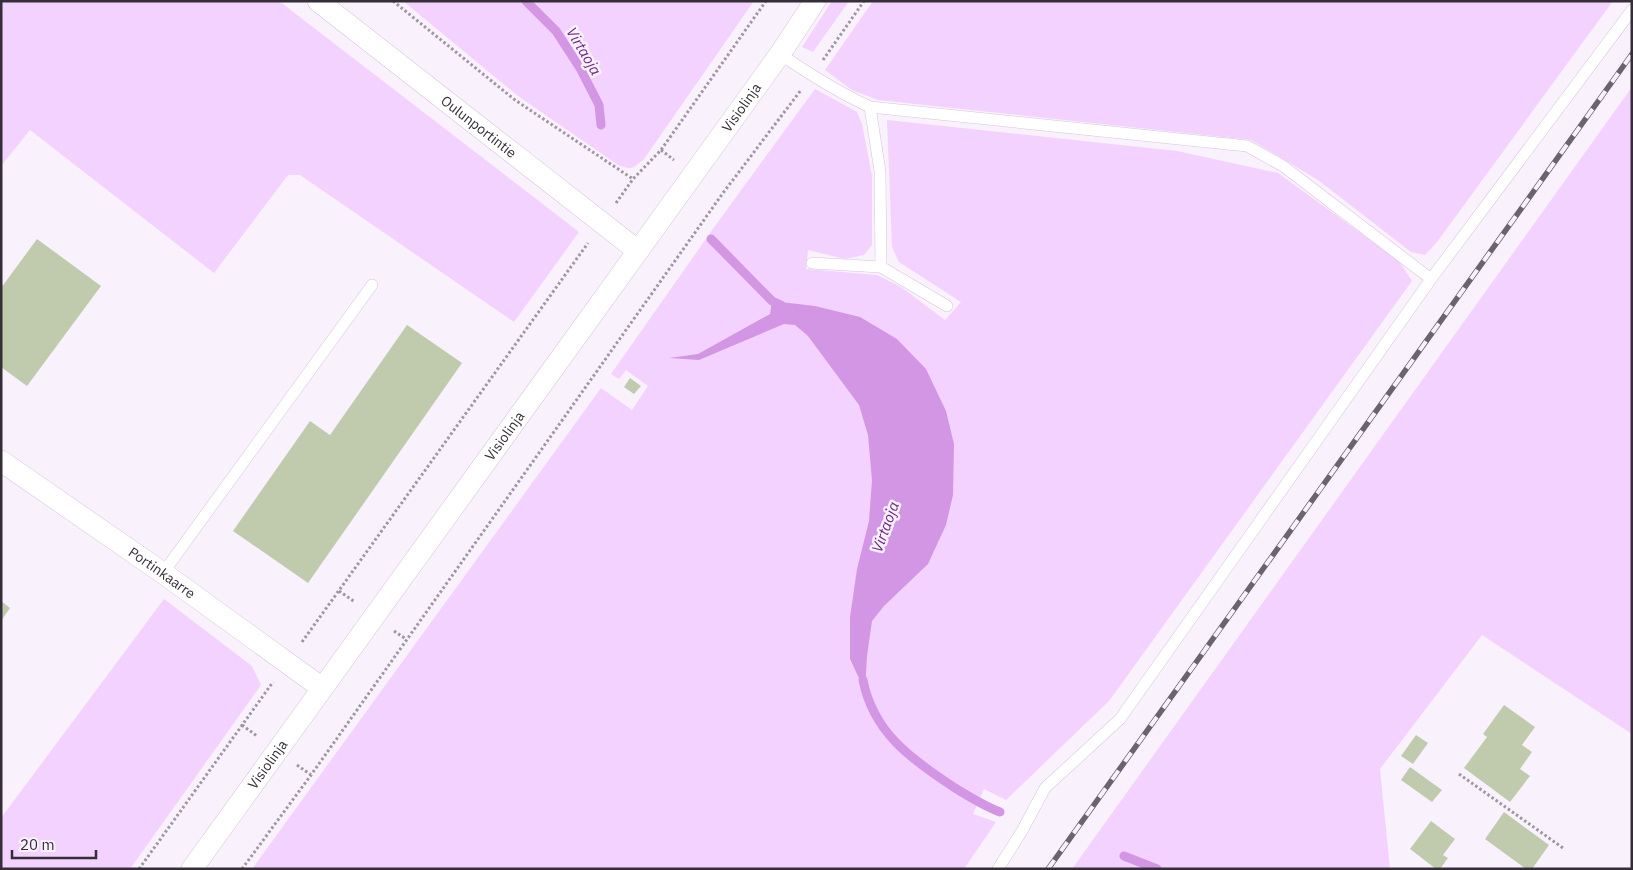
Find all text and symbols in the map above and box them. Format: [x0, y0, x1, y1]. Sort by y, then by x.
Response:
water label: Virtaoja [562, 24, 606, 79]
street label: Visiolinja [718, 79, 766, 136]
street label: Oulunportintie [437, 91, 520, 162]
street label: Visiolinja [481, 407, 529, 464]
water label: Virtaoja [867, 499, 903, 555]
street label: Portinkaarre [125, 543, 199, 603]
street label: Visiolinja [244, 736, 292, 793]
scale bar [12, 828, 96, 860]
text: 20 m [20, 835, 55, 854]

